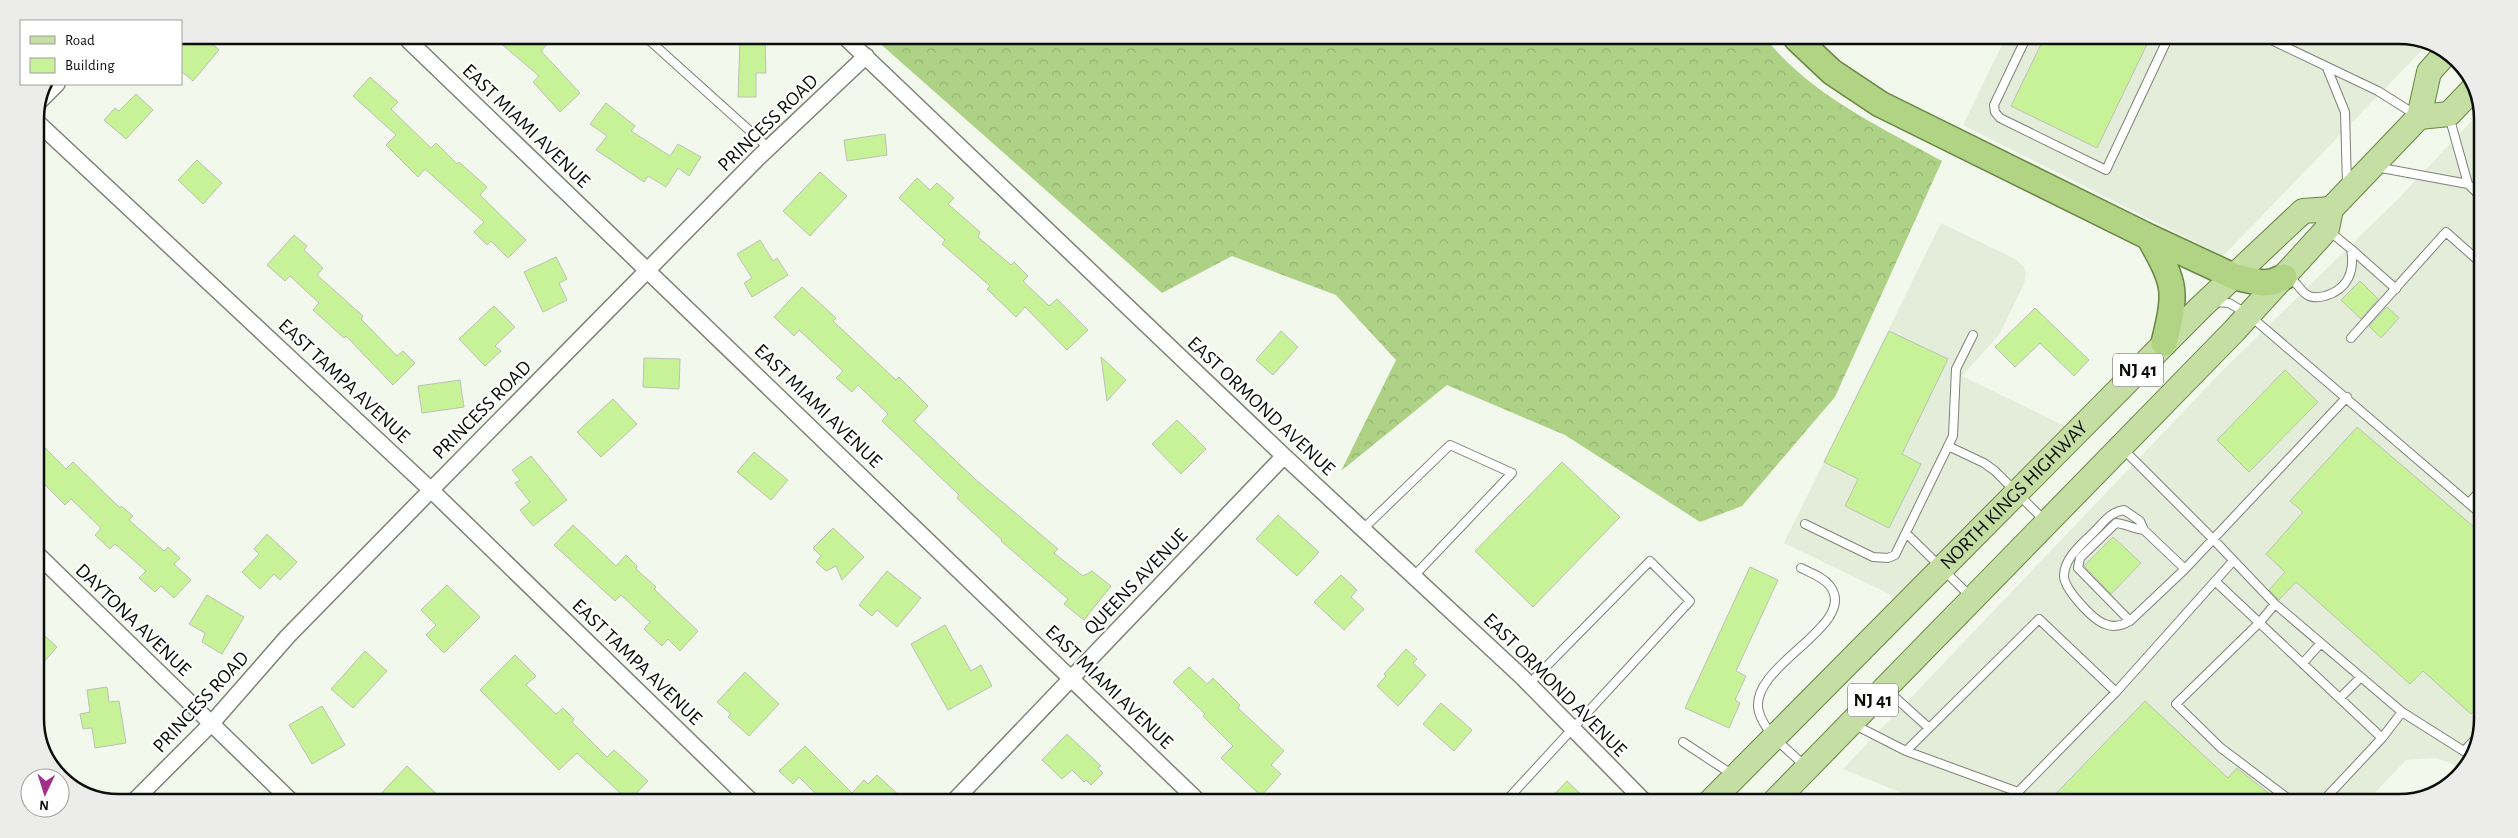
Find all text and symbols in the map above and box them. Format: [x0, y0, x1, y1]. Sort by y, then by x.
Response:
legend [20, 20, 182, 85]
text: Road [65, 33, 95, 48]
text: Building [65, 58, 115, 73]
street label: EAST MIAMI AVENUE [458, 60, 594, 192]
street label: PRINCESS ROAD [714, 71, 822, 175]
street label: EAST TAMPA AVENUE [274, 315, 414, 447]
street label: EAST ORMOND AVENUE [1183, 333, 1339, 480]
street label: EAST MIAMI AVENUE [750, 340, 886, 472]
road number: NJ 41 [2113, 354, 2163, 386]
street label: PRINCESS ROAD [429, 357, 535, 463]
street label: NORTH KINGS HIGHWAY [1937, 417, 2092, 573]
street label: QUEENS AVENUE [1081, 525, 1192, 639]
street label: DAYTONA AVENUE [71, 560, 195, 680]
street label: EAST TAMPA AVENUE [568, 595, 706, 729]
street label: EAST ORMOND AVENUE [1480, 610, 1631, 761]
street label: EAST MIAMI AVENUE [1041, 621, 1177, 753]
street label: PRINCESS ROAD [149, 648, 253, 756]
road number: NJ 41 [1848, 684, 1898, 716]
north arrow [20, 768, 70, 818]
text: N [39, 798, 50, 812]

